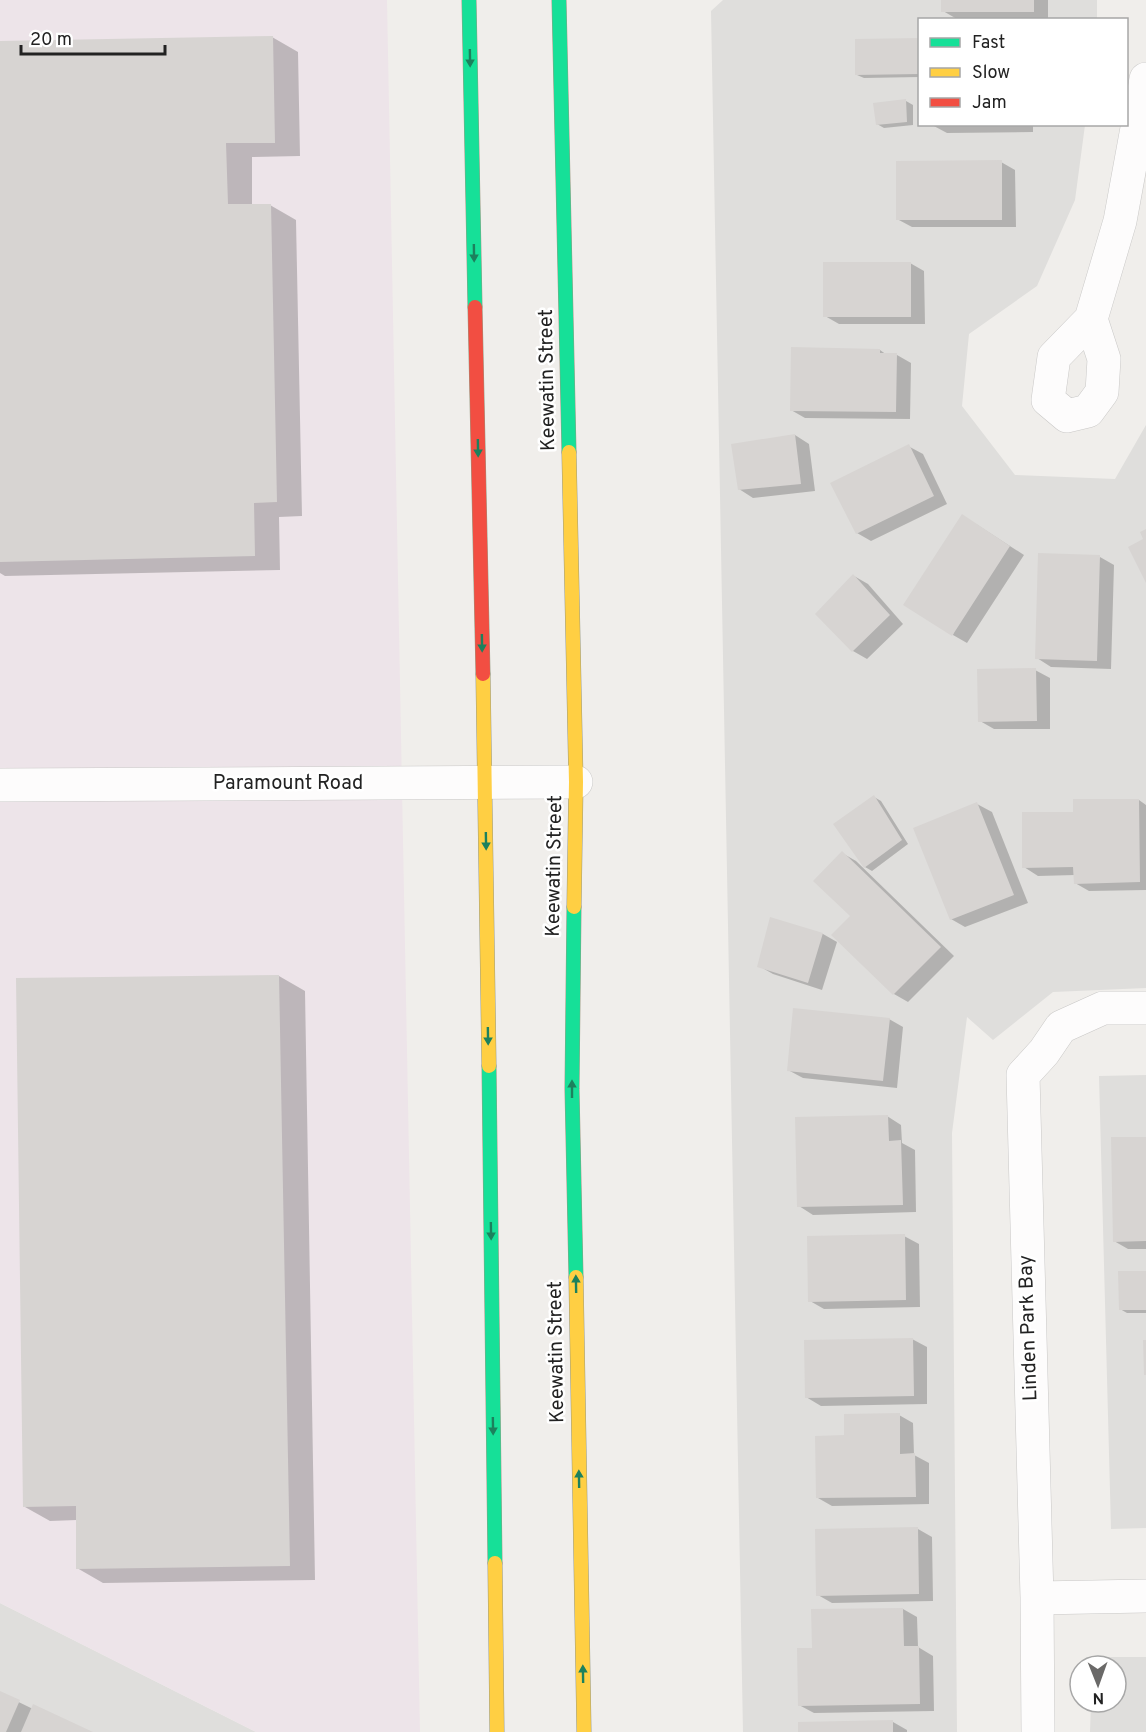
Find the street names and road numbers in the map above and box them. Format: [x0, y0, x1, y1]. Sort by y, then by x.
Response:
street label: Keewatin Street [534, 309, 562, 451]
street label: Paramount Road [213, 771, 363, 797]
street label: Keewatin Street [541, 795, 569, 937]
street label: Linden Park Bay [1013, 1254, 1045, 1402]
street label: Keewatin Street [543, 1281, 571, 1423]

